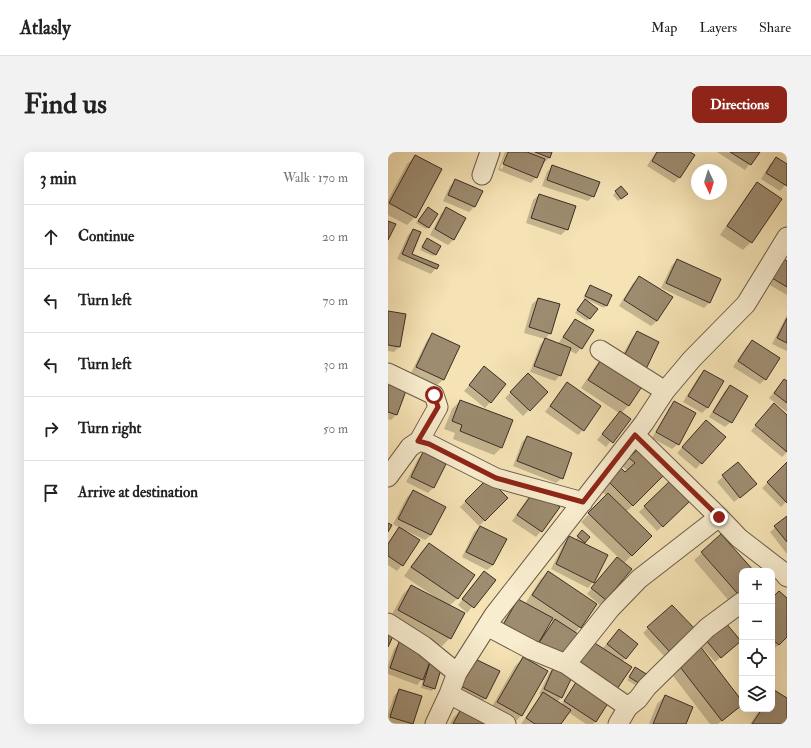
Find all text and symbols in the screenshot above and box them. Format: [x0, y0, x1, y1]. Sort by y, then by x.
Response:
text: Atlasly [20, 16, 71, 40]
text: Map [651, 19, 677, 36]
text: Layers [699, 19, 737, 36]
text: Share [759, 19, 791, 36]
button: Directions [692, 86, 787, 123]
text: Find us [24, 87, 107, 122]
north arrow [691, 164, 727, 200]
text: 3 min [40, 168, 77, 189]
text: Walk · 170 m [283, 170, 348, 186]
icon: ahead [40, 226, 62, 248]
text: Continue [78, 227, 134, 246]
text: 20 m [322, 229, 348, 245]
icon: left [40, 290, 62, 312]
text: Turn left [78, 291, 132, 310]
text: 70 m [323, 293, 348, 309]
icon: left [40, 354, 62, 376]
text: Turn left [78, 355, 132, 374]
text: 30 m [324, 357, 348, 373]
route start [425, 386, 443, 404]
icon: right [40, 418, 62, 440]
text: Turn right [78, 419, 141, 438]
text: 50 m [323, 421, 348, 437]
icon: arrive [40, 482, 62, 504]
text: Arrive at destination [78, 483, 198, 502]
route end [710, 508, 728, 526]
map controls [739, 568, 775, 712]
button: + [739, 568, 775, 604]
button: − [739, 604, 775, 640]
button: locate [739, 640, 775, 676]
button: layers [739, 676, 775, 712]

